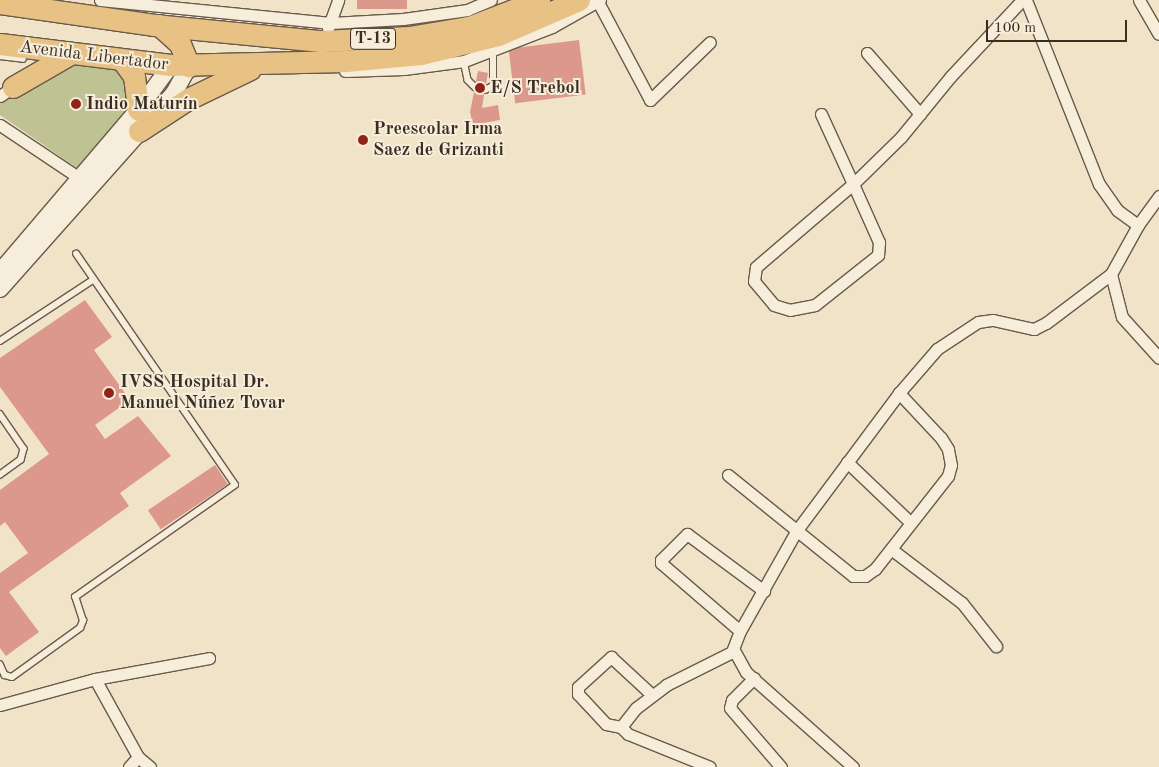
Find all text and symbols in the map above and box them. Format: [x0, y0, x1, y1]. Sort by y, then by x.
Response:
scale bar [989, 10, 1130, 42]
text: 100 m [994, 21, 1036, 36]
road number: T-13 [349, 26, 397, 52]
street label: Avenida Libertador [18, 36, 170, 76]
place label: E/S Trebol [490, 77, 580, 99]
marker: E/S Trebol [474, 82, 486, 94]
place label: Indio Maturín [86, 93, 198, 115]
marker: Indio Maturín [70, 98, 82, 110]
place label: Preescolar Irma Saez de Grizanti [373, 119, 504, 162]
marker: Preescolar Irma Saez de Grizanti [357, 134, 369, 146]
place label: IVSS Hospital Dr. Manuel Núñez Tovar [120, 372, 285, 414]
marker: IVSS Hospital Dr. Manuel Núñez Tovar [102, 386, 116, 400]

